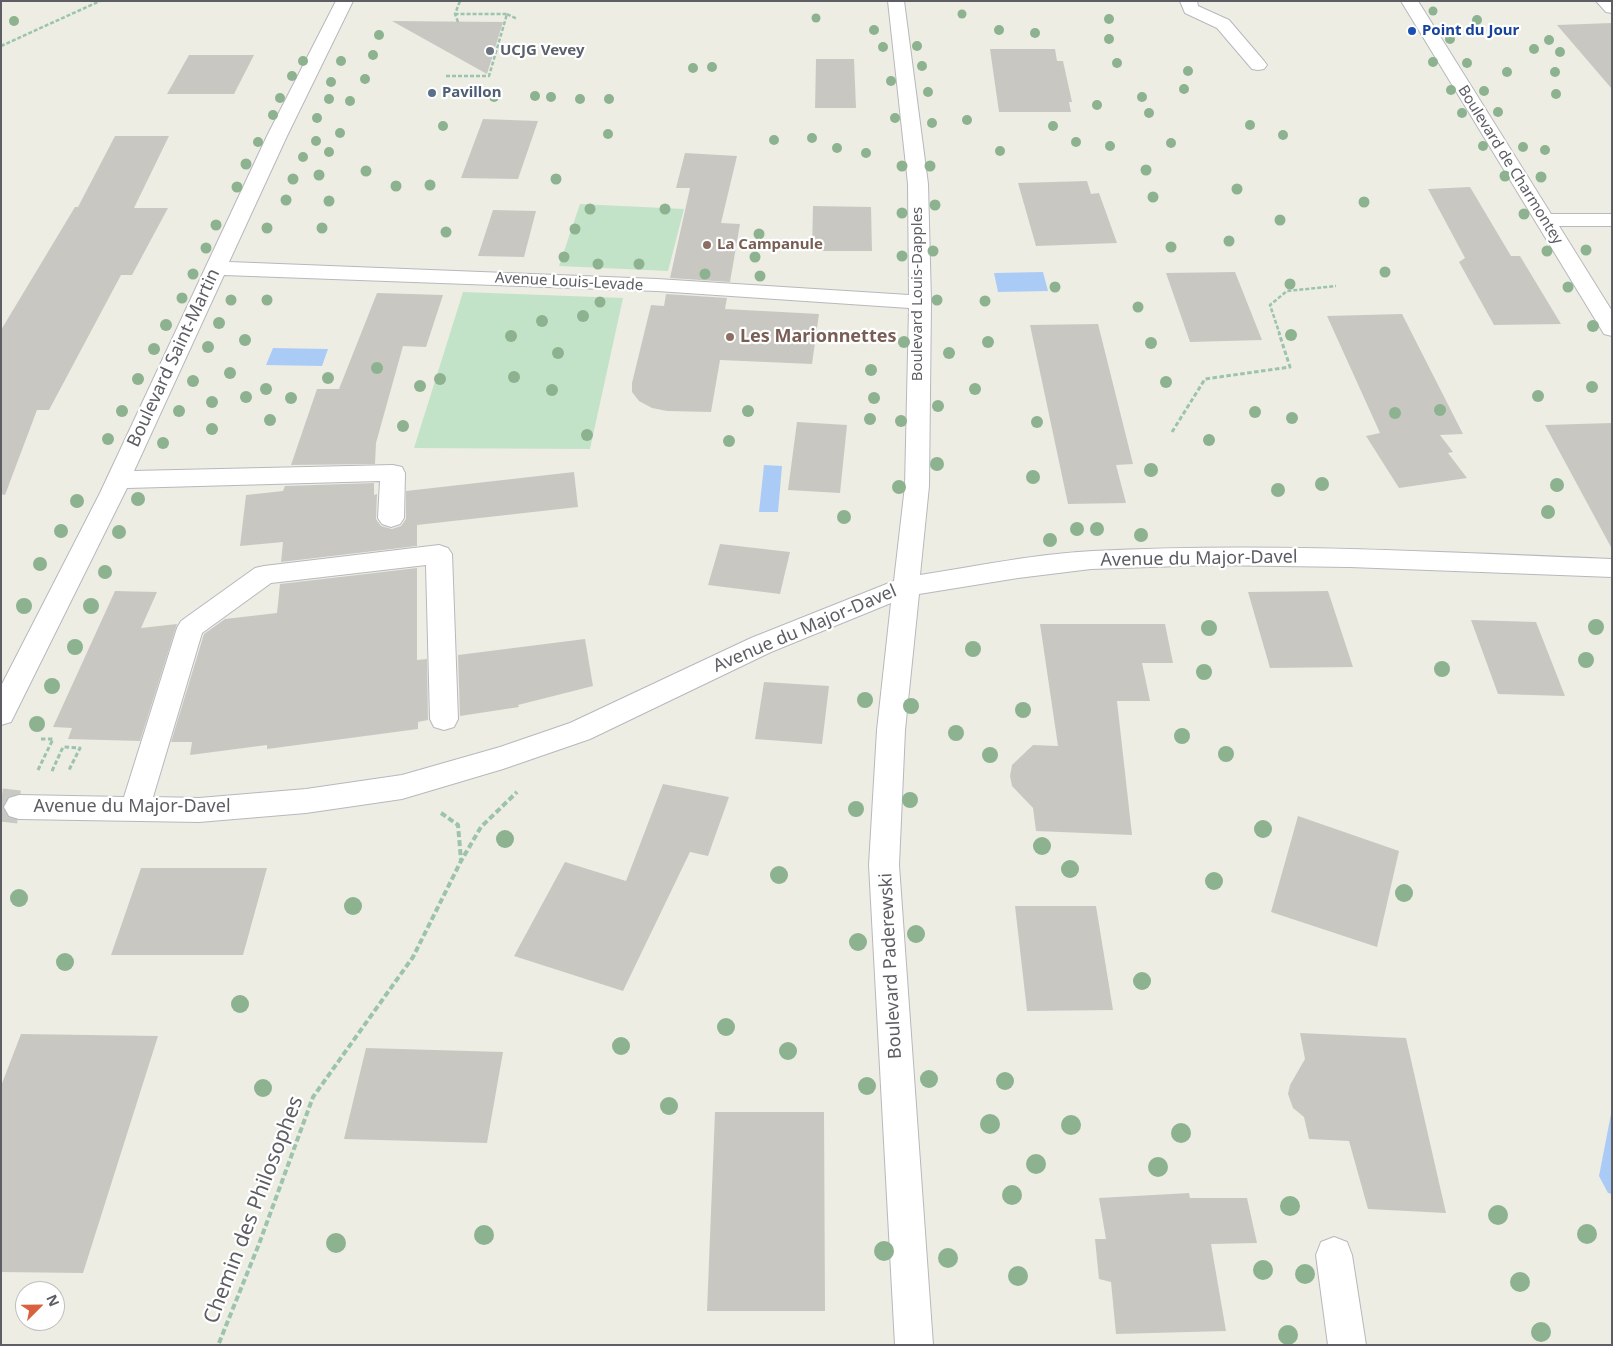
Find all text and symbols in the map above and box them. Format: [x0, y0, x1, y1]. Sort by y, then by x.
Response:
place label: Point du Jour [1422, 22, 1519, 40]
marker: Point du Jour [1406, 25, 1418, 37]
place label: UCJG Vevey [500, 42, 585, 60]
marker: UCJG Vevey [484, 45, 496, 57]
street label: Boulevard de Charmontey [1454, 82, 1566, 248]
place label: Pavillon [442, 84, 501, 102]
marker: Pavillon [426, 87, 438, 99]
street label: Boulevard Louis-Dapples [909, 207, 927, 381]
place label: La Campanule [717, 236, 823, 254]
marker: La Campanule [701, 239, 713, 251]
street label: Boulevard Saint-Martin [123, 265, 225, 451]
street label: Avenue Louis-Levade [494, 269, 644, 295]
place label: Les Marionnettes [740, 326, 897, 348]
marker: Les Marionnettes [724, 331, 736, 343]
street label: Avenue du Major-Davel [1100, 546, 1298, 572]
street label: Avenue du Major-Davel [710, 581, 900, 677]
street label: Avenue du Major-Davel [33, 796, 231, 818]
street label: Boulevard Paderewski [875, 872, 907, 1060]
street label: Chemin des Philosophes [199, 1093, 309, 1327]
north arrow [15, 1281, 65, 1331]
text: N [42, 1291, 64, 1309]

